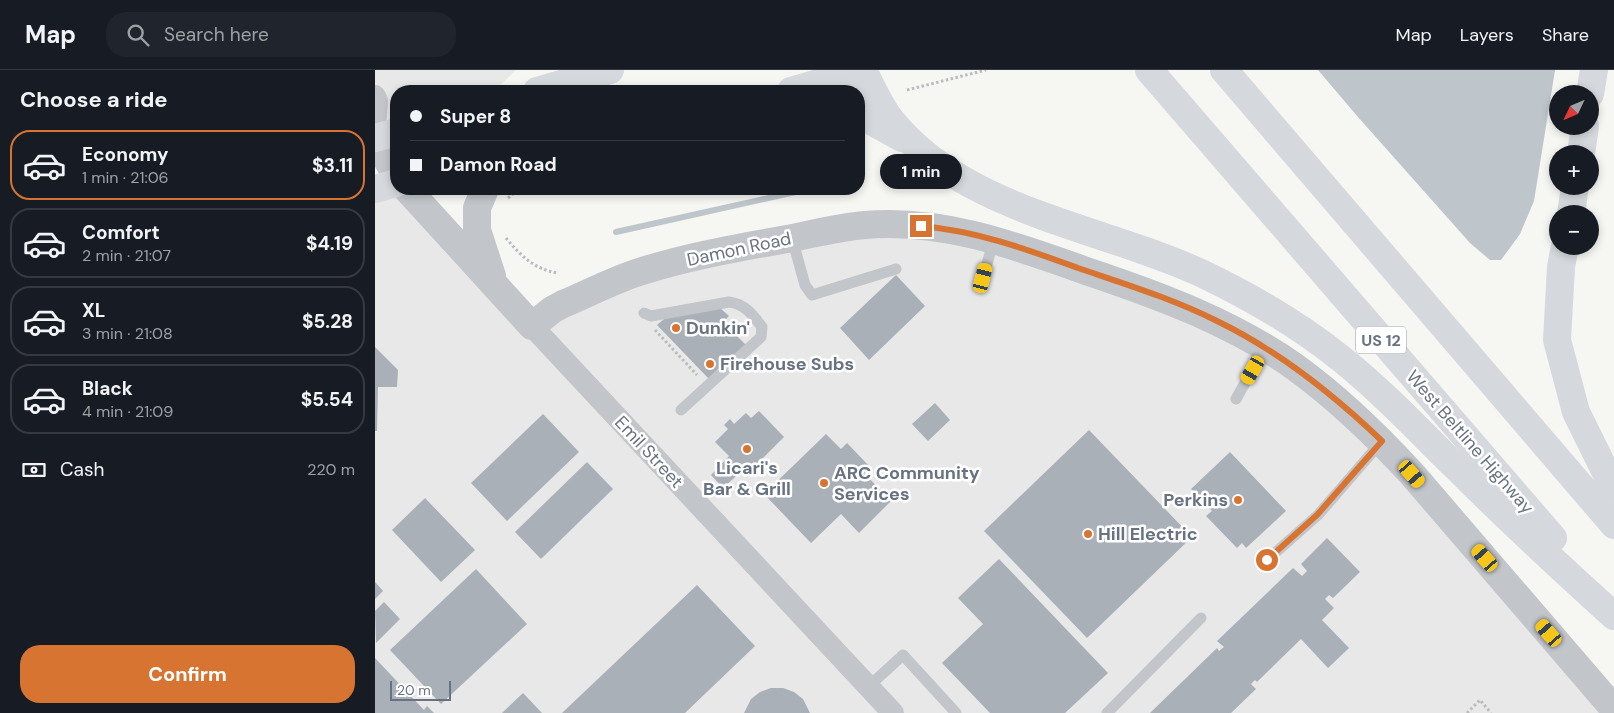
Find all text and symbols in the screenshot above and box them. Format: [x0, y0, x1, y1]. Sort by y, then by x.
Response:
search box [106, 12, 456, 57]
text: Map [25, 19, 76, 50]
icon: search [124, 21, 152, 49]
text: Search here [164, 22, 269, 47]
text: Map [1396, 23, 1432, 47]
text: Layers [1460, 23, 1514, 47]
text: Share [1542, 23, 1589, 47]
text: Choose a ride [20, 85, 168, 114]
north arrow [1549, 85, 1599, 135]
map controls [1549, 85, 1599, 255]
text: Super 8 [440, 104, 511, 129]
text: Economy [82, 142, 169, 167]
icon: car [22, 143, 67, 188]
button: + [1549, 145, 1599, 195]
text: Damon Road [440, 152, 557, 177]
text: $3.11 [312, 153, 353, 178]
callout: 1 min [880, 154, 962, 188]
text: 1 min [902, 161, 940, 182]
text: 1 min · 21:06 [82, 167, 169, 188]
button: − [1549, 205, 1599, 255]
route end [910, 215, 932, 237]
text: Comfort [82, 220, 160, 245]
icon: car [22, 221, 67, 266]
street label: Damon Road [685, 226, 793, 272]
text: $4.19 [306, 231, 353, 256]
text: 2 min · 21:07 [82, 245, 171, 266]
car [972, 262, 993, 294]
text: XL [82, 298, 105, 323]
icon: car [22, 299, 67, 344]
text: $5.28 [302, 309, 353, 334]
place label: Dunkin' [686, 316, 750, 340]
marker: Dunkin' [670, 322, 682, 334]
text: 3 min · 21:08 [82, 323, 173, 344]
road number: US 12 [1356, 326, 1406, 354]
place label: Firehouse Subs [720, 352, 854, 376]
car [1239, 353, 1266, 387]
marker: Firehouse Subs [704, 358, 716, 370]
street label: West Beltline Highway [1401, 365, 1539, 519]
text: Black [82, 376, 133, 401]
icon: car [22, 377, 67, 422]
text: $5.54 [301, 387, 353, 412]
text: 4 min · 21:09 [82, 401, 173, 422]
street label: Emil Street [609, 411, 689, 493]
marker: Licari's Bar & Grill [741, 443, 753, 455]
icon: cash [20, 456, 48, 484]
place label: Licari's Bar & Grill [703, 456, 791, 501]
text: Cash [60, 457, 104, 482]
car [1396, 458, 1427, 490]
text: 220 m [307, 459, 355, 480]
place label: ARC Community Services [834, 461, 980, 506]
marker: ARC Community Services [818, 477, 830, 489]
place label: Perkins [1163, 488, 1228, 512]
marker: Perkins [1232, 494, 1244, 506]
place label: Hill Electric [1098, 522, 1198, 546]
marker: Hill Electric [1082, 528, 1094, 540]
car [1469, 542, 1500, 574]
route start [1256, 549, 1278, 571]
car [1533, 617, 1564, 649]
button: Confirm [20, 645, 355, 703]
scale bar [390, 678, 451, 701]
text: 20 m [397, 681, 431, 699]

